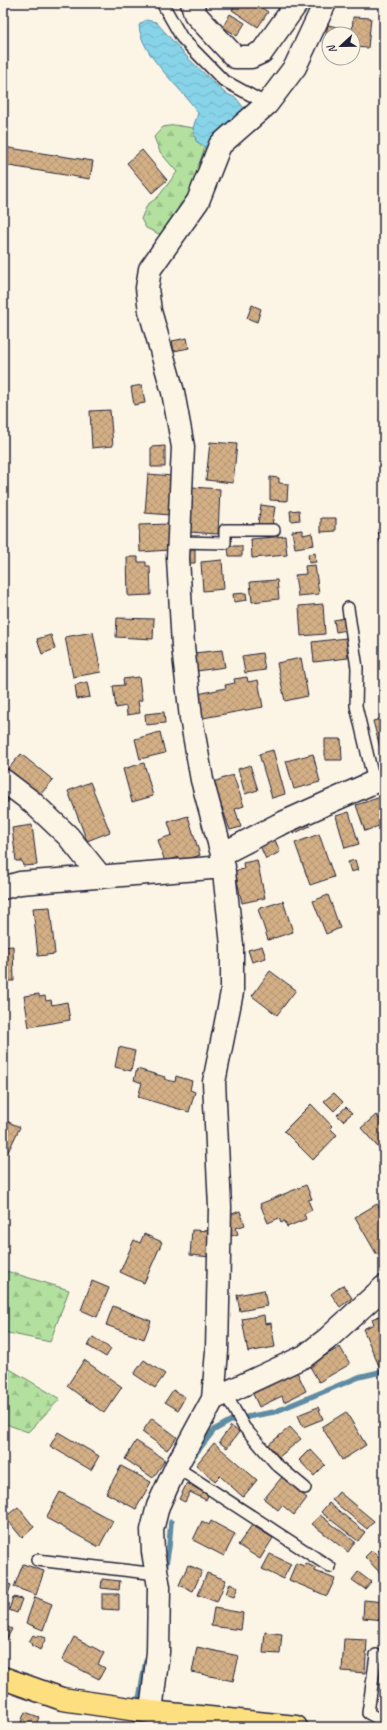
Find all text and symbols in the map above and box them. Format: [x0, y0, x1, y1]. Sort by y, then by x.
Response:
north arrow [321, 26, 361, 66]
text: N [323, 42, 339, 56]

